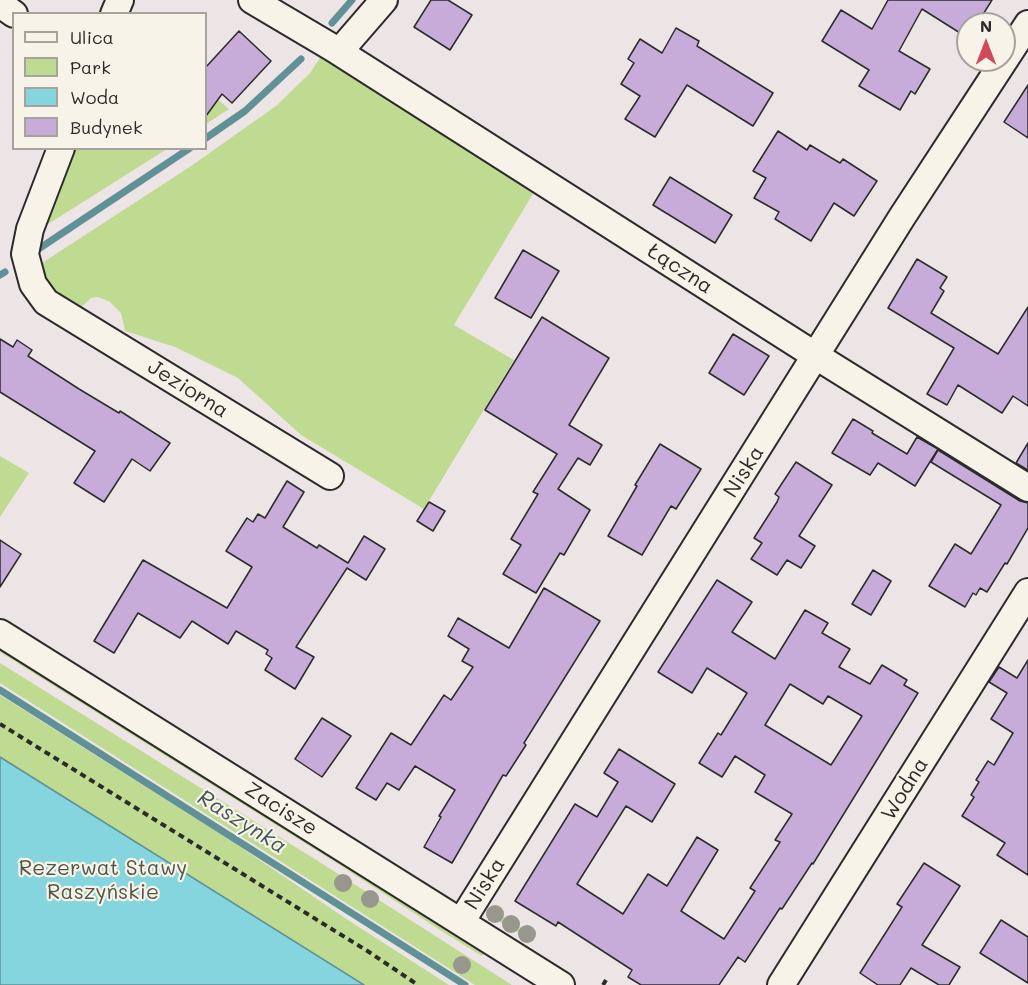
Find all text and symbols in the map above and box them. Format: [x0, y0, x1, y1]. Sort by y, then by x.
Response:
legend [12, 12, 207, 150]
north arrow [956, 12, 1016, 72]
text: N [980, 15, 992, 36]
text: Ulica [70, 25, 114, 49]
text: Park [70, 55, 111, 79]
text: Woda [70, 85, 119, 109]
text: Budynek [70, 115, 143, 139]
street label: Łączna [643, 239, 717, 299]
street label: Jeziorna [143, 354, 233, 424]
street label: Niska [718, 441, 770, 503]
street label: Wodna [876, 753, 934, 825]
street label: Zacisze [240, 777, 322, 841]
water label: Raszynka [193, 784, 291, 860]
street label: Niska [459, 853, 511, 915]
park label: Rezerwat Stawy Raszyńskie [19, 856, 187, 906]

